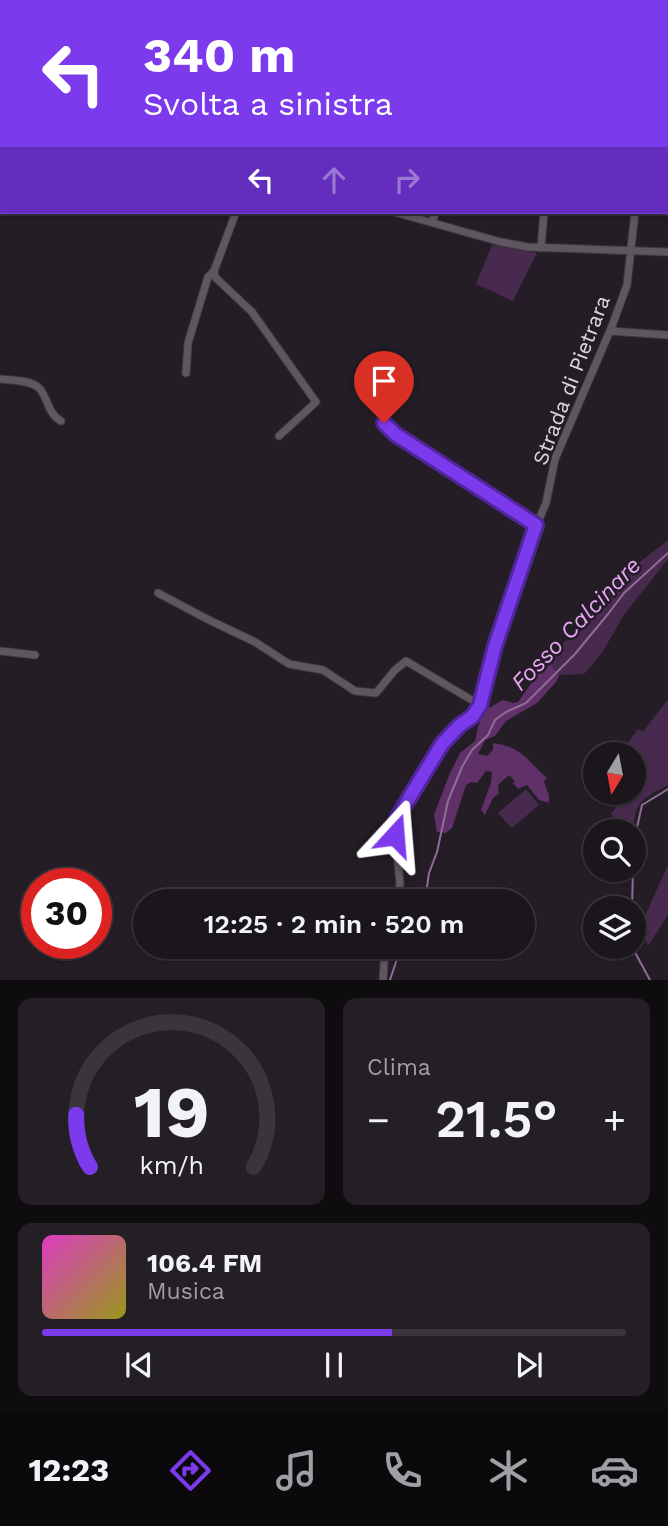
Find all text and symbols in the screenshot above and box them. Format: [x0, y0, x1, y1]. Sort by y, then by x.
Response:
text: 340 m [143, 26, 295, 84]
icon: left [28, 28, 119, 119]
text: Svolta a sinistra [143, 85, 393, 123]
icon: left [242, 161, 280, 199]
icon: ahead [315, 161, 353, 199]
icon: right [388, 161, 426, 199]
street label: Strada di Pietrara [527, 292, 615, 468]
pin [354, 351, 414, 423]
icon: arrive [365, 362, 403, 400]
water label: Fosso Calcinare [506, 552, 646, 696]
north arrow [583, 742, 646, 805]
map controls [583, 742, 646, 959]
position arrow [358, 798, 432, 872]
button: search [583, 819, 646, 882]
speed limit sign: 30 [21, 868, 112, 959]
button: layers [583, 896, 646, 959]
text: 12:25 · 2 min · 520 m [204, 909, 464, 939]
text: Clima [367, 1054, 431, 1081]
text: 19 [133, 1070, 210, 1156]
text: 21.5° [435, 1089, 558, 1150]
text: − [367, 1098, 390, 1142]
text: + [603, 1098, 626, 1142]
text: km/h [139, 1151, 204, 1180]
text: 106.4 FM [147, 1248, 262, 1278]
text: Musica [147, 1278, 225, 1305]
icon: previous [120, 1346, 158, 1384]
icon: pause [315, 1346, 353, 1384]
icon: next [510, 1346, 548, 1384]
icon: directions [166, 1446, 215, 1495]
icon: music [272, 1446, 321, 1495]
icon: phone [378, 1446, 427, 1495]
icon: climate [484, 1446, 533, 1495]
icon: car [590, 1446, 639, 1495]
text: 12:23 [29, 1451, 109, 1489]

